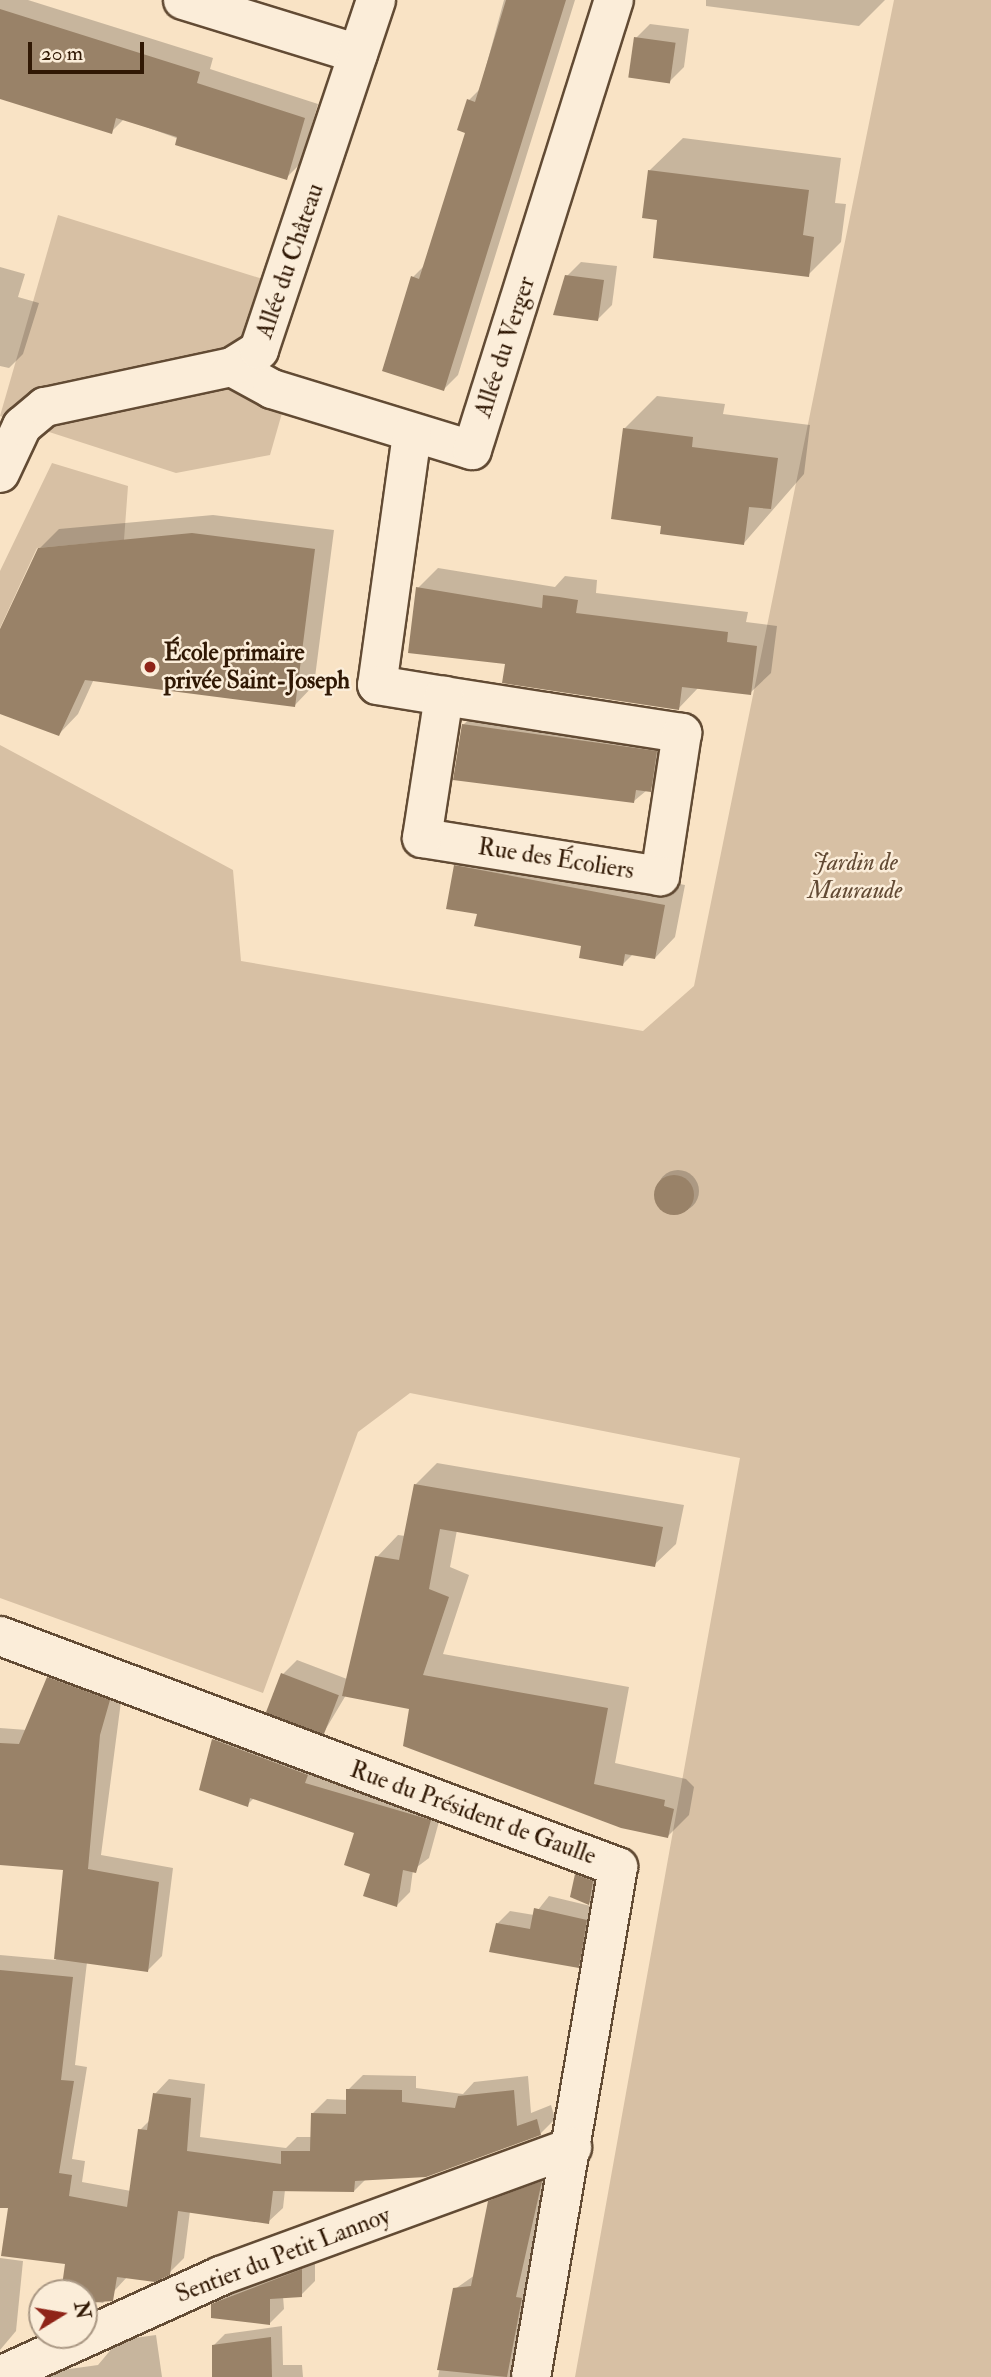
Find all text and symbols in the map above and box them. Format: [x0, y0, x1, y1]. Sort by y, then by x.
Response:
scale bar [32, 28, 147, 72]
text: 20 m [41, 40, 83, 67]
street label: Allée du Château [250, 180, 330, 342]
street label: Allée du Verger [469, 273, 541, 421]
place label: École primaire privée Saint-Joseph [164, 639, 350, 695]
marker: École primaire privée Saint-Joseph [142, 659, 158, 675]
street label: Rue des Écoliers [476, 832, 636, 886]
park label: Jardin de Mauraude [808, 849, 902, 905]
street label: Rue du Président de Gaulle [346, 1755, 600, 1871]
street label: Sentier du Petit Lannoy [172, 2201, 394, 2309]
north arrow [28, 2279, 98, 2349]
text: N [68, 2300, 95, 2321]

